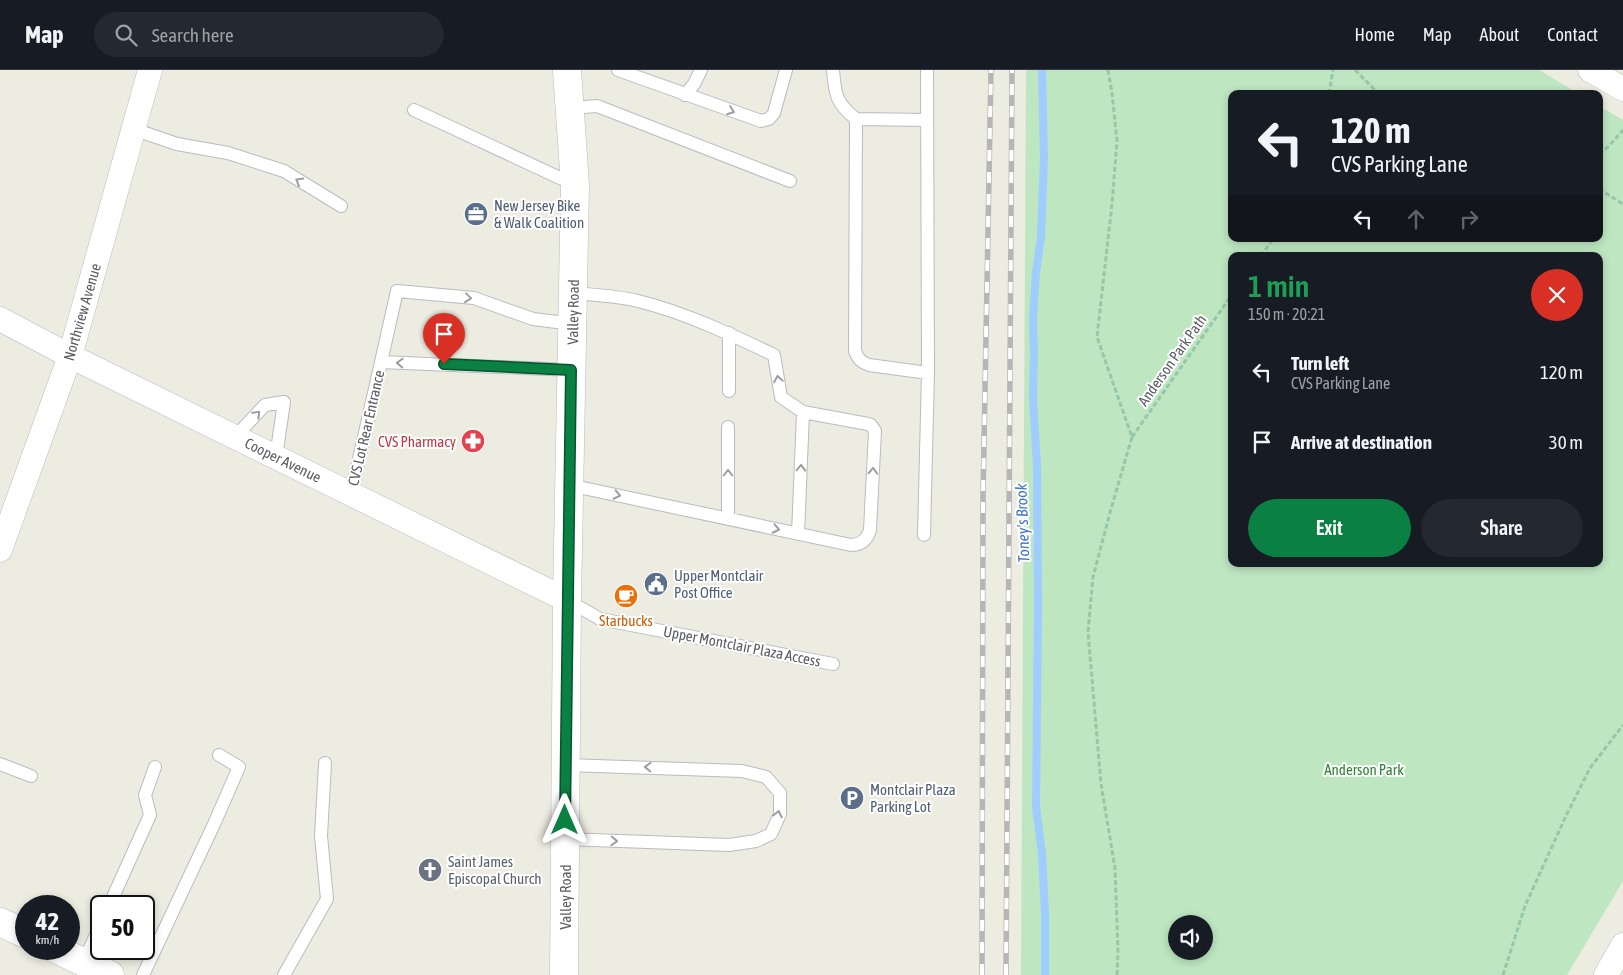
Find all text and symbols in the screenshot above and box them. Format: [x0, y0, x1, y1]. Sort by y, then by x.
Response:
search box [94, 12, 444, 57]
text: Map [25, 21, 64, 48]
icon: search [112, 21, 140, 49]
text: Search here [152, 24, 234, 46]
text: Home [1355, 24, 1395, 45]
text: Map [1423, 24, 1452, 45]
text: About [1480, 24, 1519, 45]
text: Contact [1547, 24, 1598, 45]
one-way arrow [726, 105, 734, 115]
icon: left [1248, 110, 1313, 175]
text: 120 m [1331, 110, 1410, 150]
text: CVS Parking Lane [1331, 151, 1468, 177]
one-way arrow [296, 177, 305, 187]
place label: New Jersey Bike & Walk Coalition [494, 197, 584, 231]
office icon: New Jersey Bike & Walk Coalition [463, 201, 489, 227]
icon: left [1349, 205, 1377, 233]
icon: ahead [1402, 205, 1430, 233]
icon: right [1455, 205, 1483, 233]
street label: Northview Avenue [60, 261, 104, 363]
text: 1 min [1248, 269, 1309, 303]
button: close [1531, 269, 1583, 321]
street label: Valley Road [564, 279, 582, 345]
one-way arrow [464, 292, 472, 303]
text: 150 m · 20:21 [1248, 305, 1325, 323]
street label: Anderson Park Path [1134, 311, 1210, 409]
pin [423, 313, 465, 364]
icon: arrive [430, 320, 458, 348]
text: Turn left [1291, 352, 1349, 374]
one-way arrow [396, 358, 404, 368]
icon: left [1248, 358, 1276, 386]
text: 120 m [1540, 361, 1583, 383]
street label: CVS Lot Rear Entrance [344, 368, 388, 487]
text: CVS Parking Lane [1291, 374, 1390, 392]
one-way arrow [773, 375, 783, 383]
one-way arrow [251, 411, 260, 420]
pharmacy icon: CVS Pharmacy [460, 428, 486, 454]
icon: arrive [1248, 428, 1276, 456]
text: Arrive at destination [1291, 431, 1432, 453]
text: 30 m [1549, 431, 1583, 453]
place label: CVS Pharmacy [378, 433, 456, 450]
street label: Cooper Avenue [242, 434, 324, 486]
one-way arrow [795, 464, 806, 472]
one-way arrow [868, 467, 879, 475]
one-way arrow [723, 469, 733, 476]
water label: Toney's Brook [1012, 482, 1033, 563]
one-way arrow [612, 489, 621, 500]
button: Exit [1248, 499, 1411, 557]
button: Share [1421, 499, 1583, 557]
one-way arrow [771, 523, 780, 534]
place label: Upper Montclair Post Office [674, 567, 764, 601]
public building icon: Upper Montclair Post Office [643, 571, 669, 597]
cafe icon: Starbucks [613, 583, 639, 609]
place label: Starbucks [599, 612, 653, 629]
street label: Upper Montclair Plaza Access [662, 622, 822, 670]
park label: Anderson Park [1324, 761, 1404, 778]
one-way arrow [644, 762, 652, 773]
place label: Montclair Plaza Parking Lot [870, 781, 956, 815]
parking icon: Montclair Plaza Parking Lot [839, 785, 865, 811]
position arrow [538, 793, 590, 845]
one-way arrow [772, 810, 783, 819]
one-way arrow [610, 835, 618, 846]
place label: Saint James Episcopal Church [448, 853, 541, 887]
church icon: Saint James Episcopal Church [417, 857, 443, 883]
street label: Valley Road [557, 864, 574, 930]
speed limit sign: 50 [90, 895, 155, 960]
text: 42 [36, 907, 59, 935]
map controls [1168, 915, 1213, 960]
button: sound [1168, 915, 1213, 960]
text: km/h [36, 933, 59, 947]

